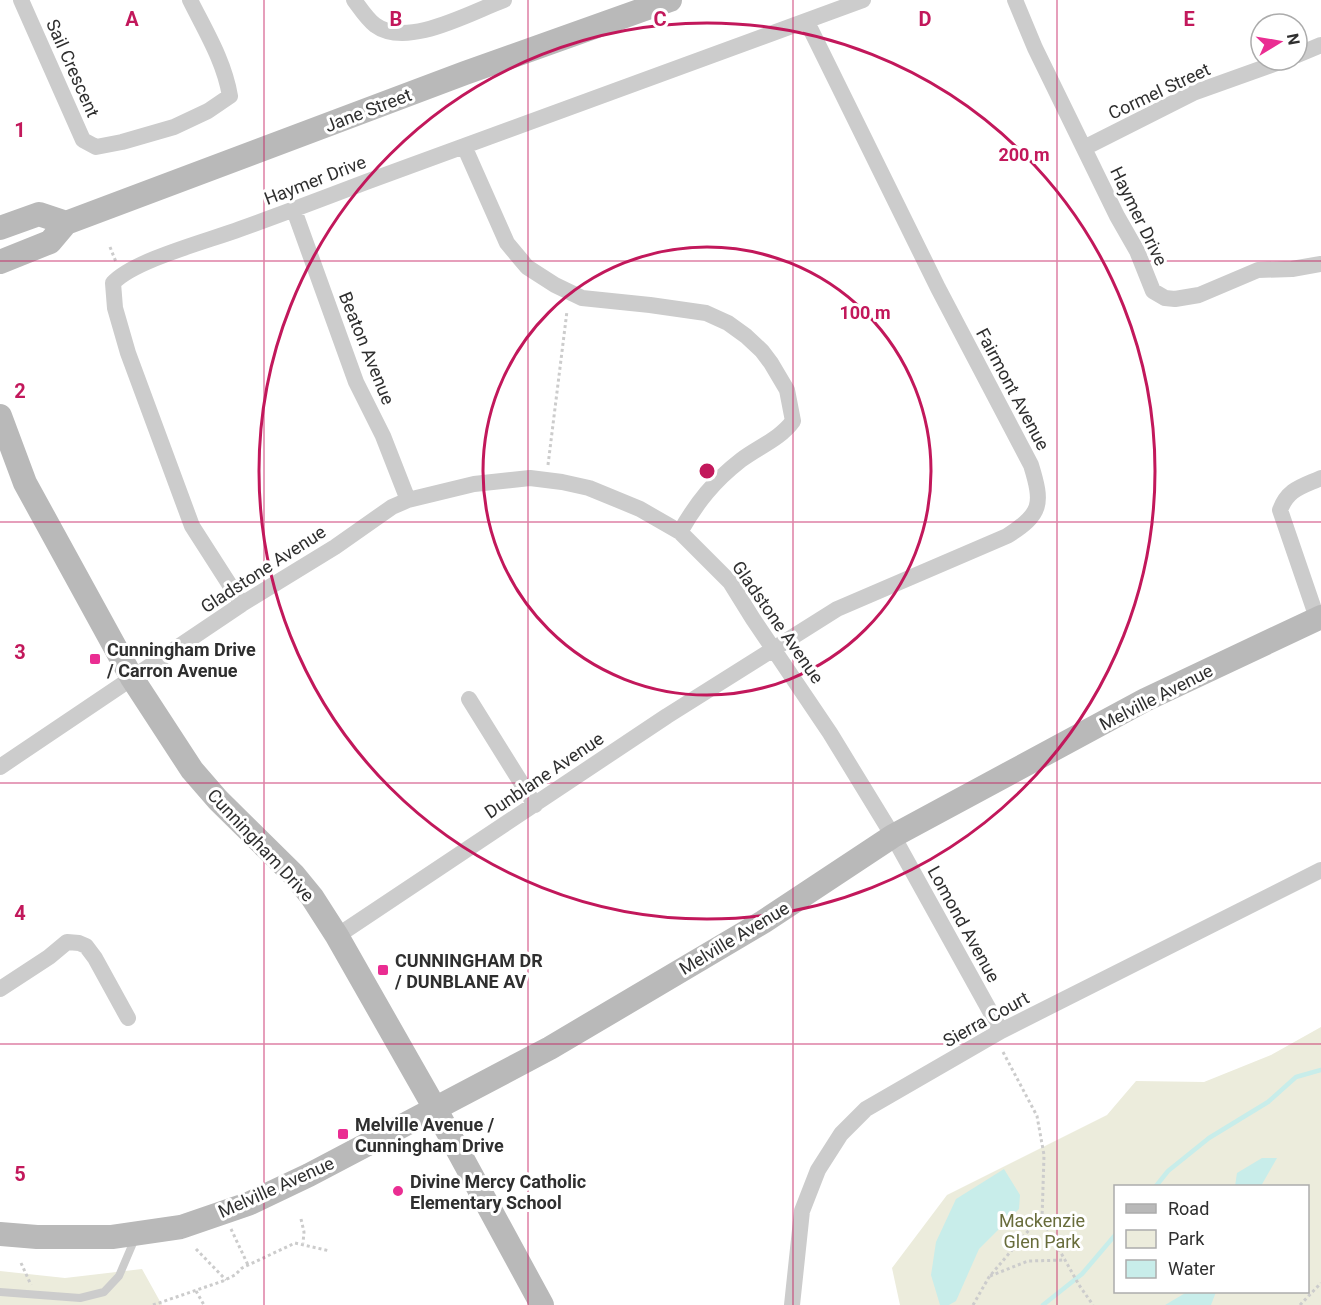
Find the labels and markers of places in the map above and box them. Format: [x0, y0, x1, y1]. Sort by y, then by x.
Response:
centre of rings [697, 461, 717, 481]
place label: Cunningham Drive / Carron Avenue [106, 639, 256, 681]
marker: Cunningham Drive / Carron Avenue [88, 652, 102, 666]
place label: CUNNINGHAM DR / DUNBLANE AV [394, 950, 543, 992]
marker: CUNNINGHAM DR / DUNBLANE AV [376, 963, 390, 977]
place label: Melville Avenue / Cunningham Drive [355, 1114, 504, 1156]
marker: Melville Avenue / Cunningham Drive [336, 1127, 350, 1141]
place label: Divine Mercy Catholic Elementary School [410, 1171, 586, 1213]
marker: Divine Mercy Catholic Elementary School [391, 1184, 405, 1198]

